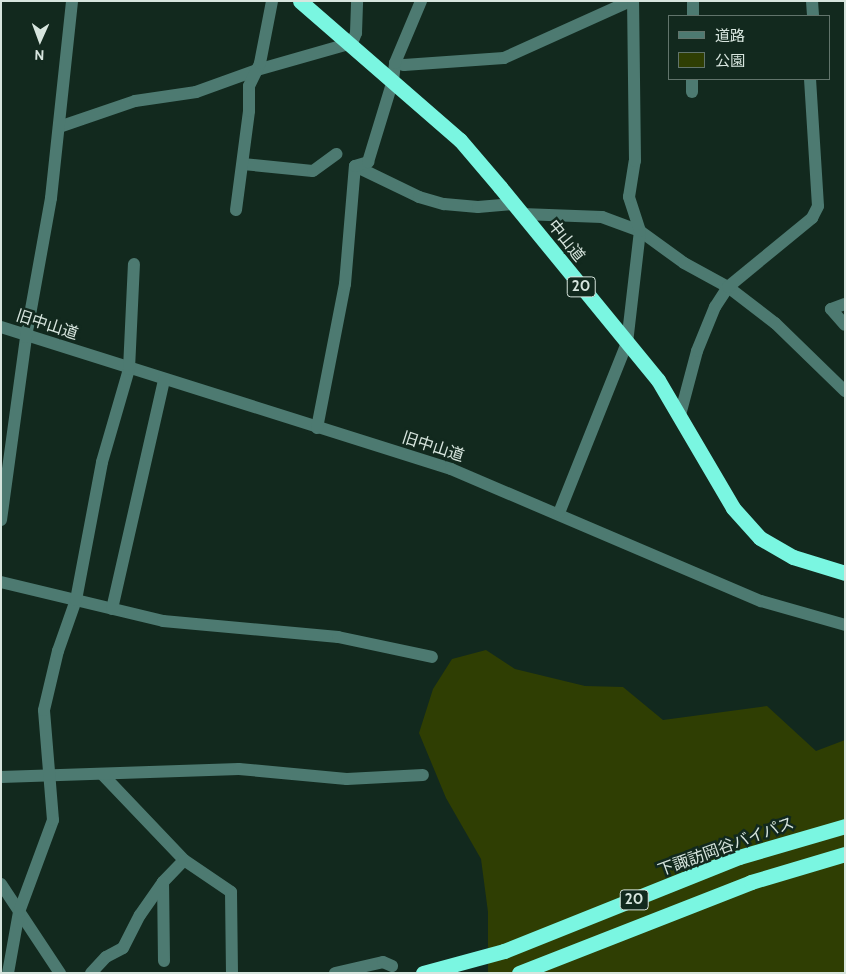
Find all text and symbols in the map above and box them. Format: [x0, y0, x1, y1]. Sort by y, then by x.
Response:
north arrow [15, 15, 65, 65]
legend [668, 15, 831, 80]
text: 道路 [715, 27, 745, 45]
text: N [34, 46, 45, 64]
text: 公園 [715, 52, 745, 70]
street label: 中山道 [543, 216, 589, 266]
road number: 20 [566, 274, 596, 300]
street label: 旧中山道 [14, 306, 80, 344]
street label: 旧中山道 [400, 428, 466, 466]
street label: 下諏訪岡谷バイパス [655, 813, 797, 881]
road number: 20 [619, 888, 649, 912]

